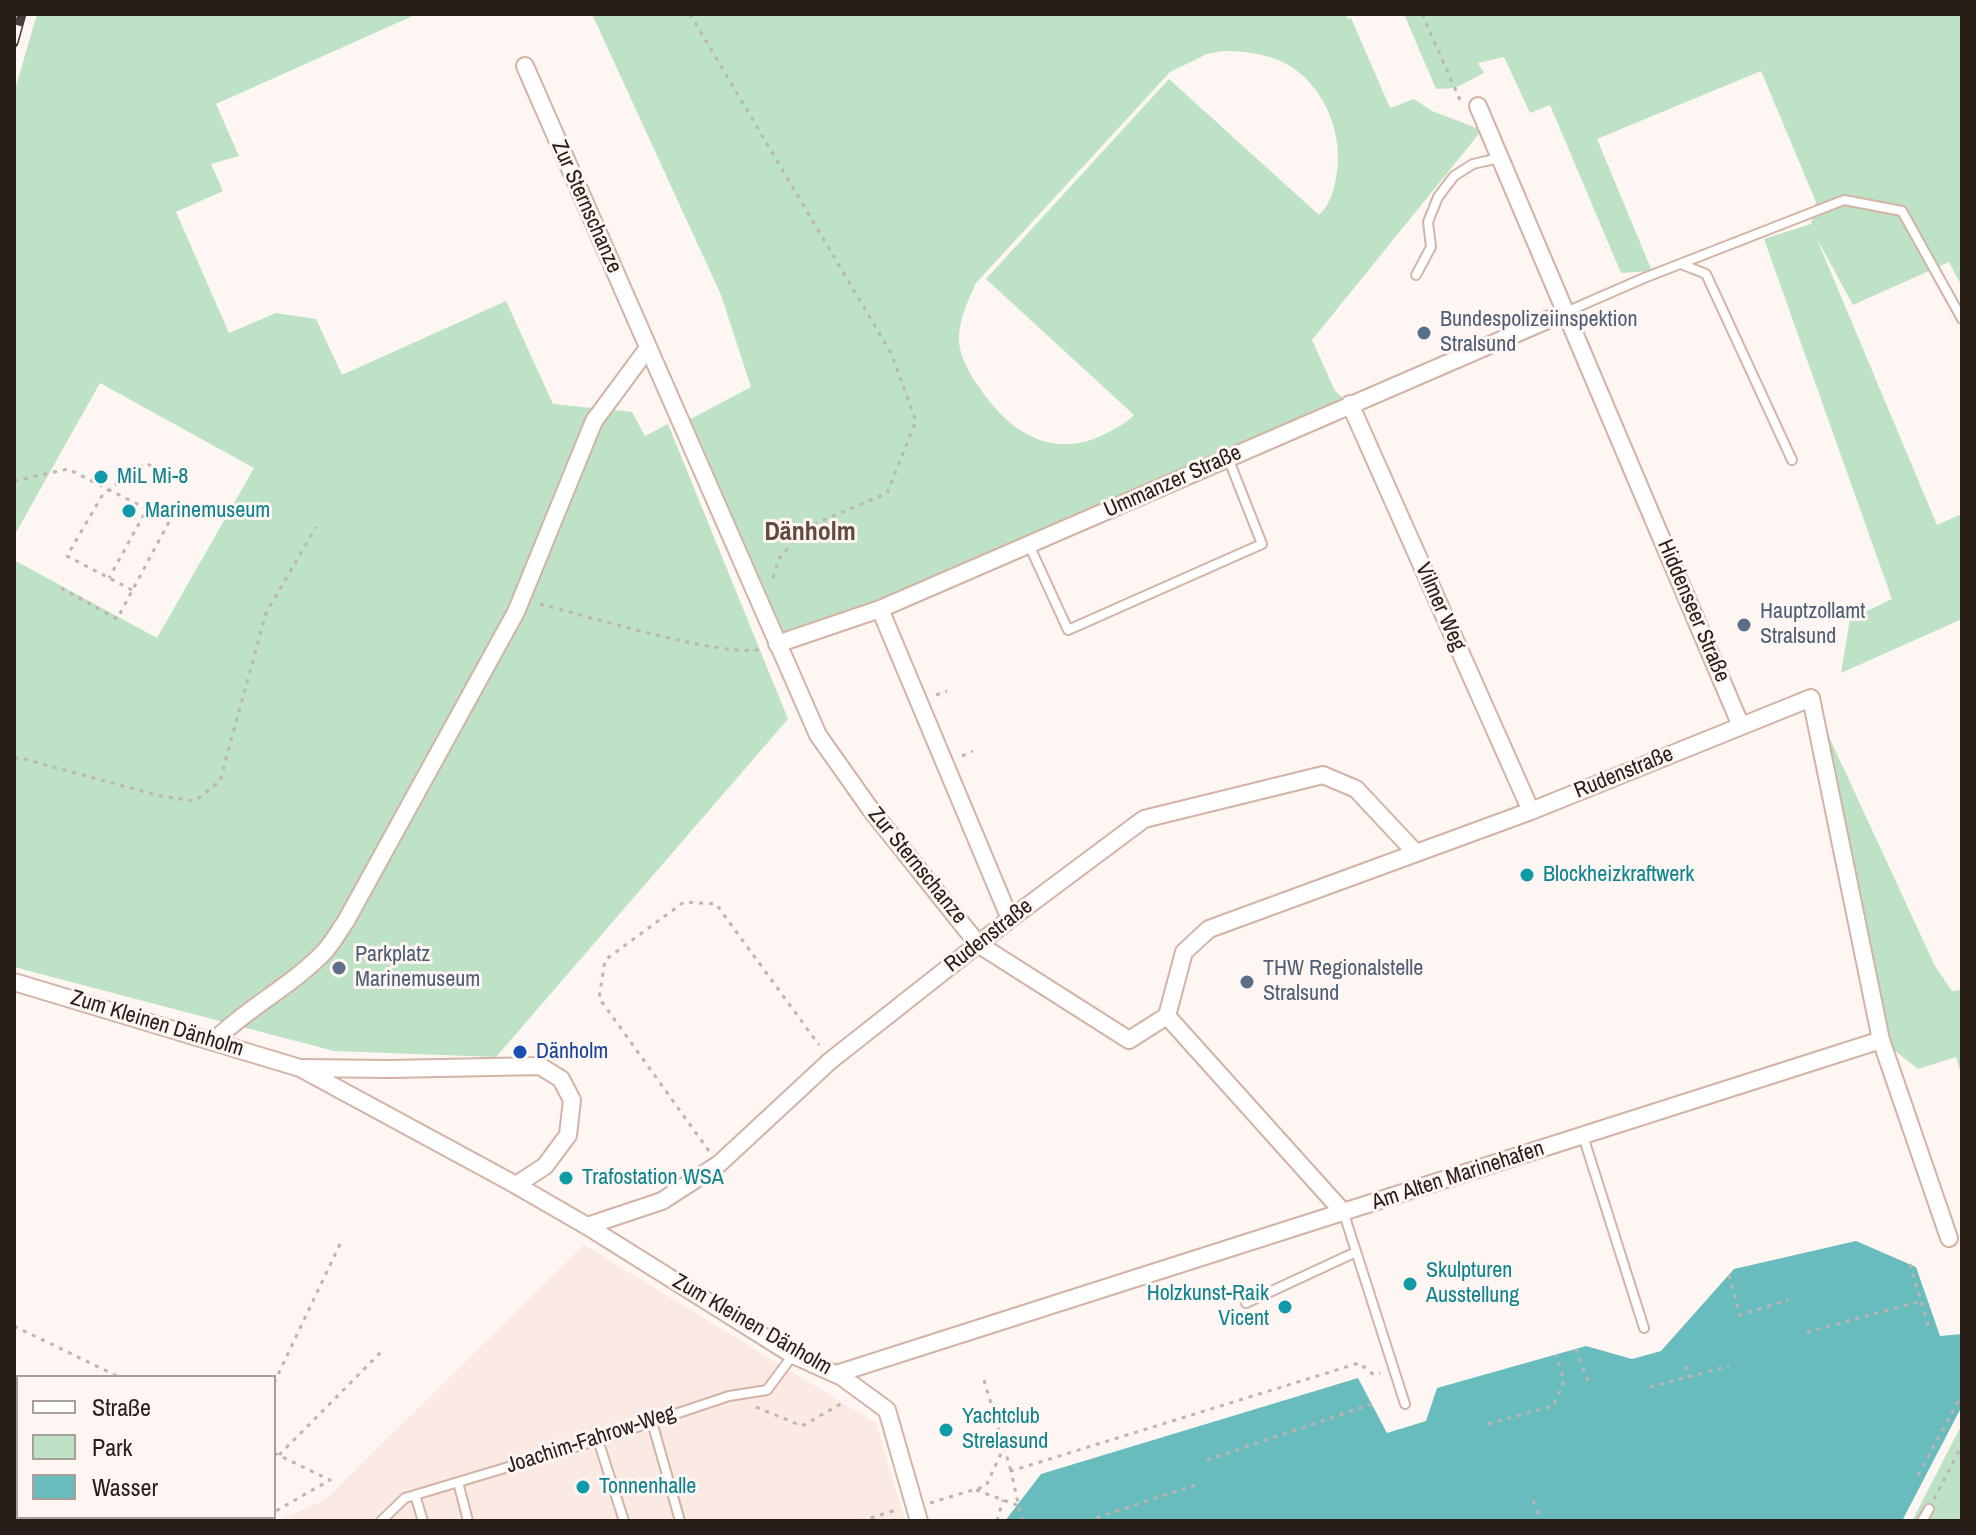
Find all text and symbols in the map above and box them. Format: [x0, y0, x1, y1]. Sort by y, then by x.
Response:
street label: Zur Sternschanze [545, 137, 627, 277]
place label: Bundespolizeiinspektion Stralsund [1440, 307, 1638, 358]
marker: Bundespolizeiinspektion Stralsund [1415, 324, 1433, 342]
street label: Ummanzer Straße [1100, 440, 1246, 524]
place label: MiL Mi-8 [117, 464, 188, 490]
marker: MiL Mi-8 [92, 468, 110, 486]
place label: Marinemuseum [145, 498, 270, 524]
marker: Marinemuseum [120, 502, 138, 520]
district label: Dänholm [764, 517, 856, 549]
street label: Hiddenseer Straße [1651, 536, 1735, 686]
street label: Vilmer Weg [1409, 559, 1471, 655]
place label: Hauptzollamt Stralsund [1760, 599, 1865, 650]
marker: Hauptzollamt Stralsund [1735, 616, 1753, 634]
street label: Rudenstraße [1571, 741, 1677, 805]
street label: Zur Sternschanze [862, 802, 972, 930]
place label: Blockheizkraftwerk [1543, 862, 1694, 888]
marker: Blockheizkraftwerk [1518, 866, 1536, 884]
street label: Rudenstraße [940, 893, 1038, 979]
place label: Parkplatz Marinemuseum [355, 942, 480, 994]
place label: THW Regionalstelle Stralsund [1263, 956, 1423, 1008]
marker: Parkplatz Marinemuseum [330, 959, 348, 977]
marker: THW Regionalstelle Stralsund [1238, 973, 1256, 991]
street label: Zum Kleinen Dänholm [67, 985, 247, 1063]
place label: Dänholm [536, 1039, 608, 1065]
marker: Dänholm [511, 1043, 529, 1061]
street label: Am Alten Marinehafen [1369, 1136, 1547, 1216]
place label: Trafostation WSA [582, 1165, 724, 1191]
marker: Trafostation WSA [557, 1169, 575, 1187]
place label: Skulpturen Ausstellung [1426, 1258, 1519, 1310]
street label: Zum Kleinen Dänholm [668, 1269, 836, 1381]
marker: Skulpturen Ausstellung [1401, 1275, 1419, 1293]
place label: Holzkunst-Raik Vicent [1147, 1281, 1269, 1332]
marker: Holzkunst-Raik Vicent [1276, 1298, 1294, 1316]
legend [16, 1375, 276, 1519]
text: Straße [92, 1391, 151, 1423]
street label: Joachim-Fahrow-Weg [503, 1400, 679, 1480]
place label: Yachtclub Strelasund [962, 1404, 1048, 1456]
marker: Yachtclub Strelasund [937, 1421, 955, 1439]
text: Park [92, 1431, 132, 1463]
text: Wasser [92, 1471, 158, 1503]
place label: Tonnenhalle [599, 1474, 696, 1500]
marker: Tonnenhalle [574, 1478, 592, 1496]

